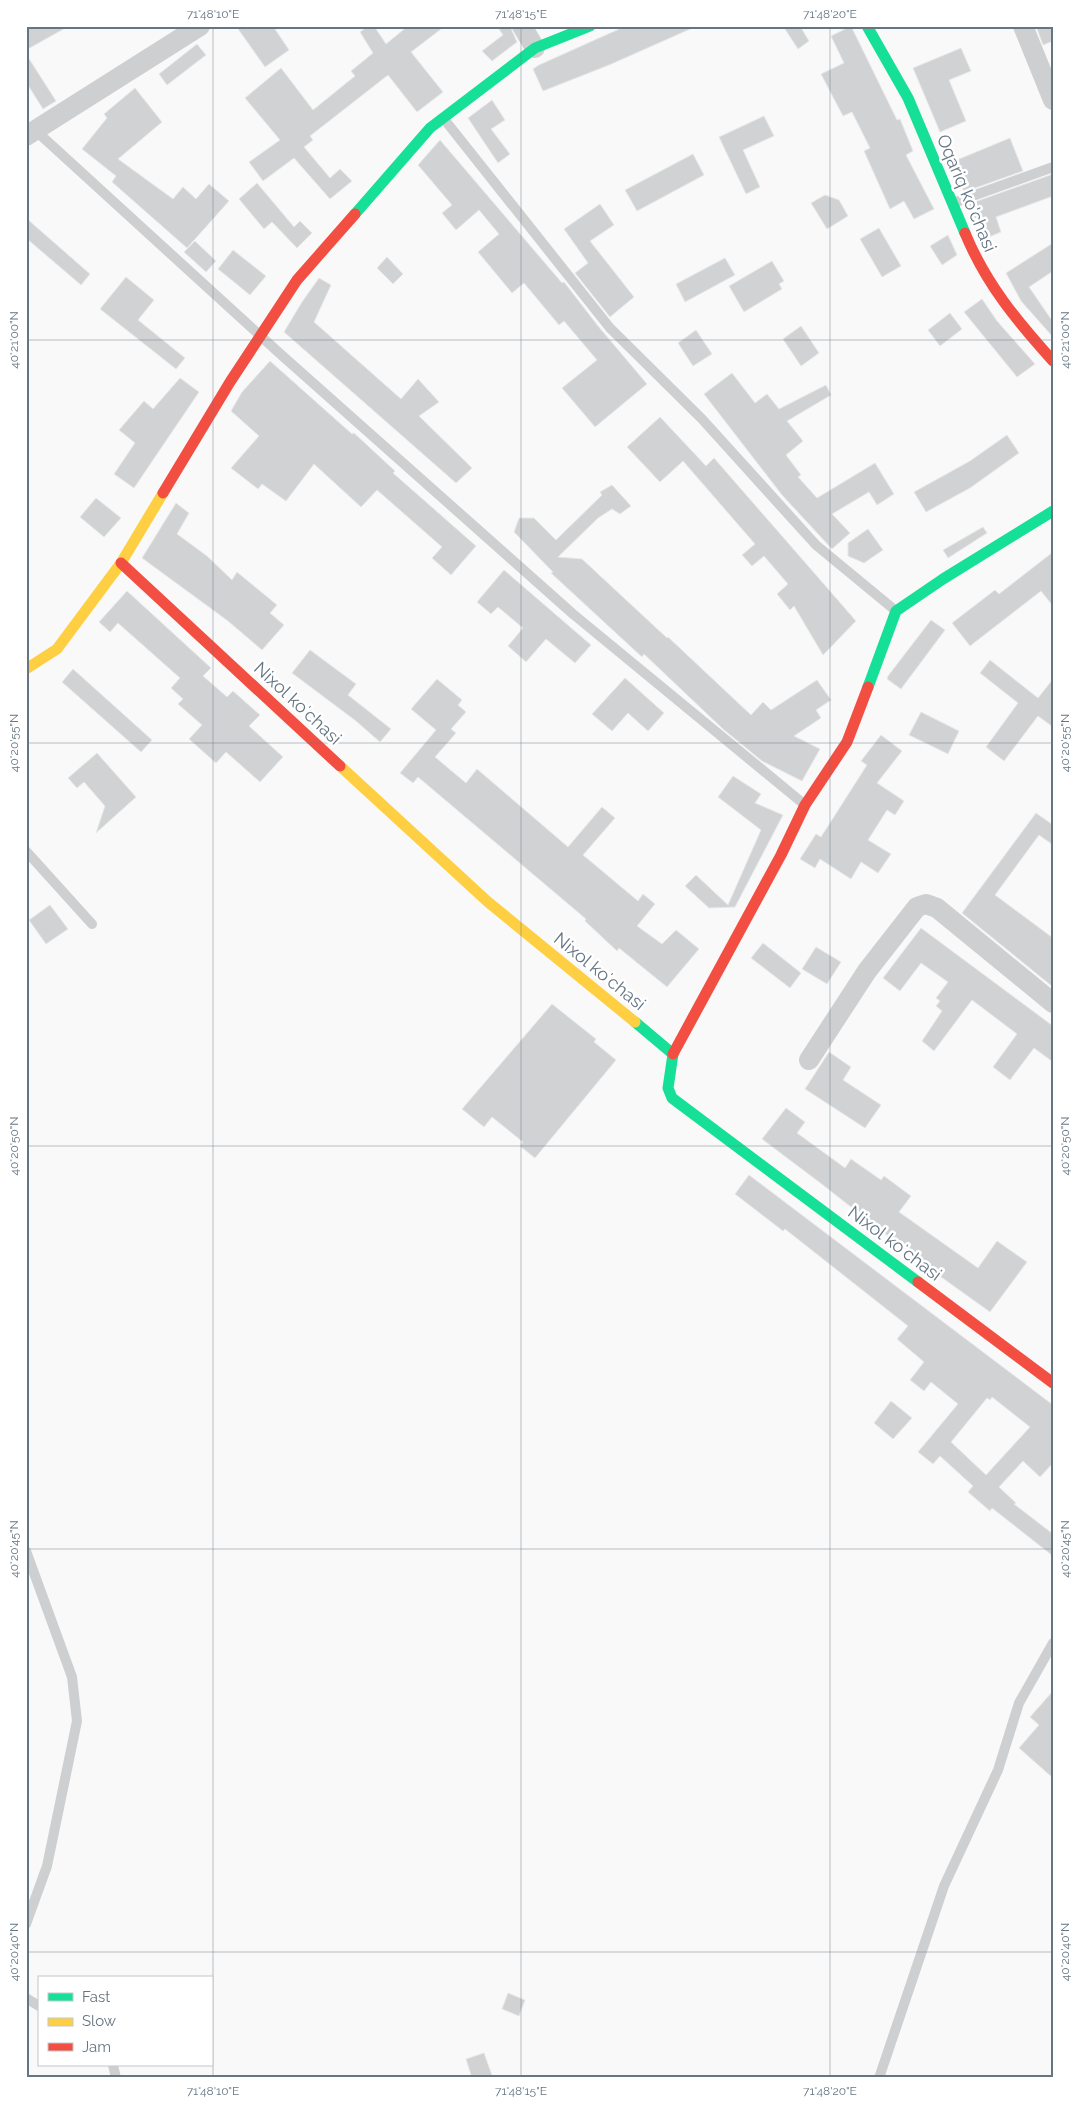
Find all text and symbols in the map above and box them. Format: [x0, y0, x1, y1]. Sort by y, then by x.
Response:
text: 71°48'10"E [187, 7, 239, 21]
text: 71°48'15"E [495, 7, 547, 21]
text: 71°48'20"E [803, 7, 857, 21]
street label: Oqariq ko'chasi [933, 131, 1001, 255]
text: 40°21'00"N [7, 311, 21, 369]
text: 40°21'00"N [1058, 311, 1072, 369]
street label: Nixol koʻchasi [250, 657, 346, 749]
text: 40°20'55"N [7, 714, 21, 772]
text: 40°20'55"N [1058, 714, 1072, 772]
street label: Nixol koʻchasi [550, 928, 650, 1014]
text: 40°20'50"N [7, 1116, 21, 1176]
text: 40°20'50"N [1058, 1116, 1072, 1176]
street label: Nixol koʻchasi [844, 1201, 946, 1285]
text: 40°20'45"N [7, 1520, 21, 1578]
text: 40°20'45"N [1058, 1520, 1072, 1578]
text: 40°20'40"N [7, 1923, 21, 1981]
text: 40°20'40"N [1058, 1923, 1072, 1981]
legend [38, 1976, 212, 2066]
text: Fast [82, 1988, 110, 2006]
text: Slow [82, 2012, 116, 2030]
text: Jam [82, 2038, 111, 2056]
text: 71°48'10"E [187, 2084, 239, 2098]
text: 71°48'15"E [495, 2084, 547, 2098]
text: 71°48'20"E [803, 2084, 857, 2098]

